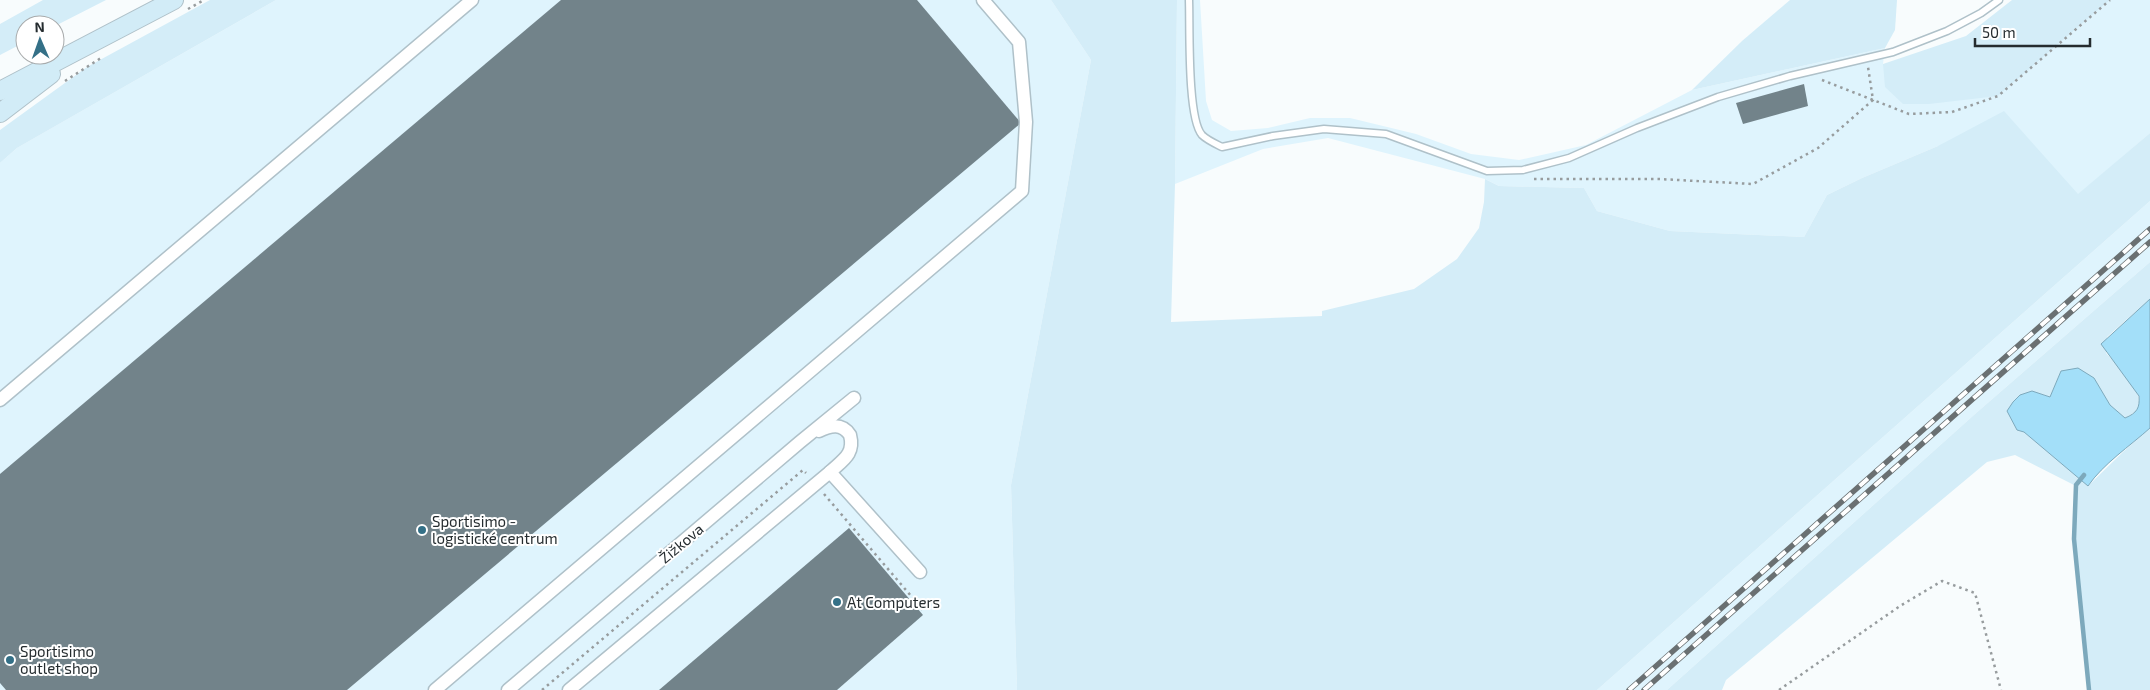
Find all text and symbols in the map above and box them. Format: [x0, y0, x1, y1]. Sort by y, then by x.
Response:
north arrow [15, 15, 65, 65]
scale bar [1975, 15, 2090, 47]
text: N [34, 18, 45, 35]
text: 50 m [1982, 23, 2016, 41]
place label: Sportisimo - logistické centrum [432, 512, 558, 547]
street label: Žižkova [655, 519, 707, 567]
marker: Sportisimo - logistické centrum [416, 524, 428, 536]
place label: At Computers [847, 593, 940, 611]
marker: At Computers [831, 596, 843, 608]
place label: Sportisimo outlet shop [20, 642, 98, 677]
marker: Sportisimo outlet shop [4, 654, 16, 666]

